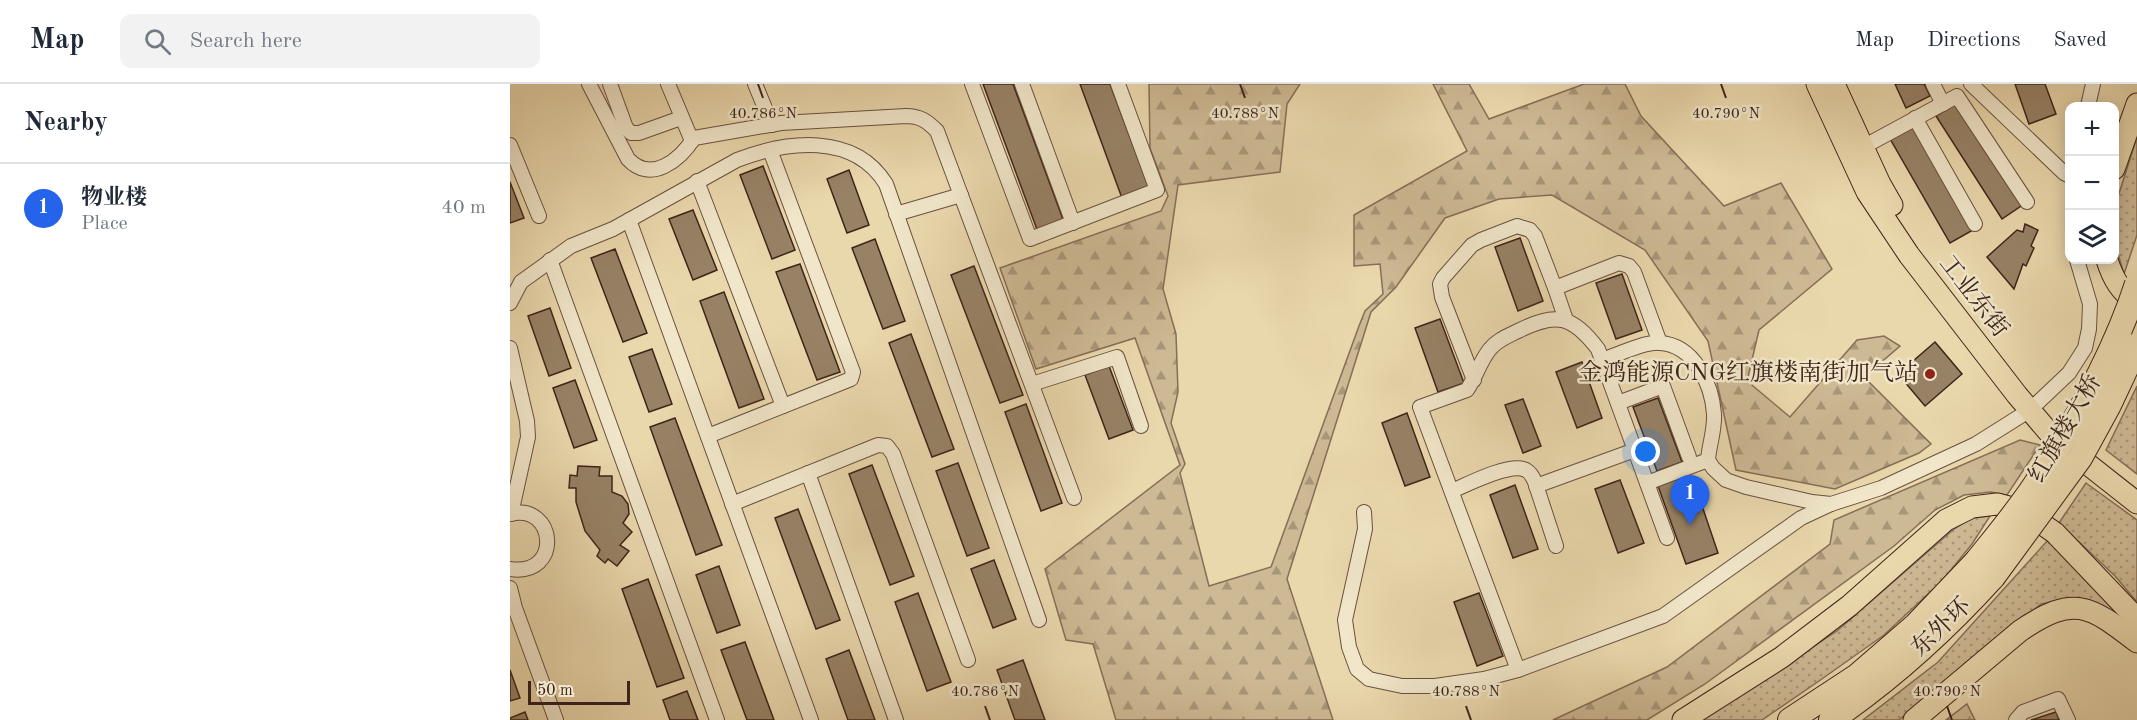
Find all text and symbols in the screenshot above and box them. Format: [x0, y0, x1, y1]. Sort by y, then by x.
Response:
search box [120, 14, 540, 68]
icon: search [141, 25, 174, 58]
text: Map [30, 27, 84, 55]
text: Search here [189, 30, 302, 52]
text: Map [1855, 30, 1894, 51]
text: Directions [1927, 30, 2021, 51]
text: Saved [2054, 30, 2107, 51]
map controls [2065, 102, 2119, 264]
button: + [2065, 102, 2119, 156]
text: 40.786°N [729, 107, 797, 122]
text: 40.788°N [1211, 107, 1279, 122]
text: 40.790°N [1692, 107, 1760, 122]
text: Nearby [24, 110, 108, 136]
button: − [2065, 156, 2119, 210]
text: 物业楼 [81, 187, 147, 209]
text: 1 [38, 198, 49, 218]
text: 40 m [441, 198, 486, 218]
button: layers [2065, 210, 2119, 264]
text: Place [81, 214, 128, 234]
street label: 工业东街 [1934, 250, 2014, 342]
place label: 金鸿能源CNG红旗楼南街加气站 [1578, 359, 1918, 386]
marker: 金鸿能源CNG红旗楼南街加气站 [1923, 367, 1937, 381]
street label: 红旗楼大桥 [2023, 370, 2106, 487]
your location [1631, 437, 1660, 466]
pin: 1 [1670, 476, 1710, 525]
street label: 东外环 [1906, 592, 1976, 662]
scale bar [528, 678, 630, 706]
text: 50 m [537, 683, 573, 699]
text: 40.786°N [951, 685, 1019, 700]
text: 40.788°N [1432, 685, 1500, 700]
text: 40.790°N [1913, 685, 1981, 700]

